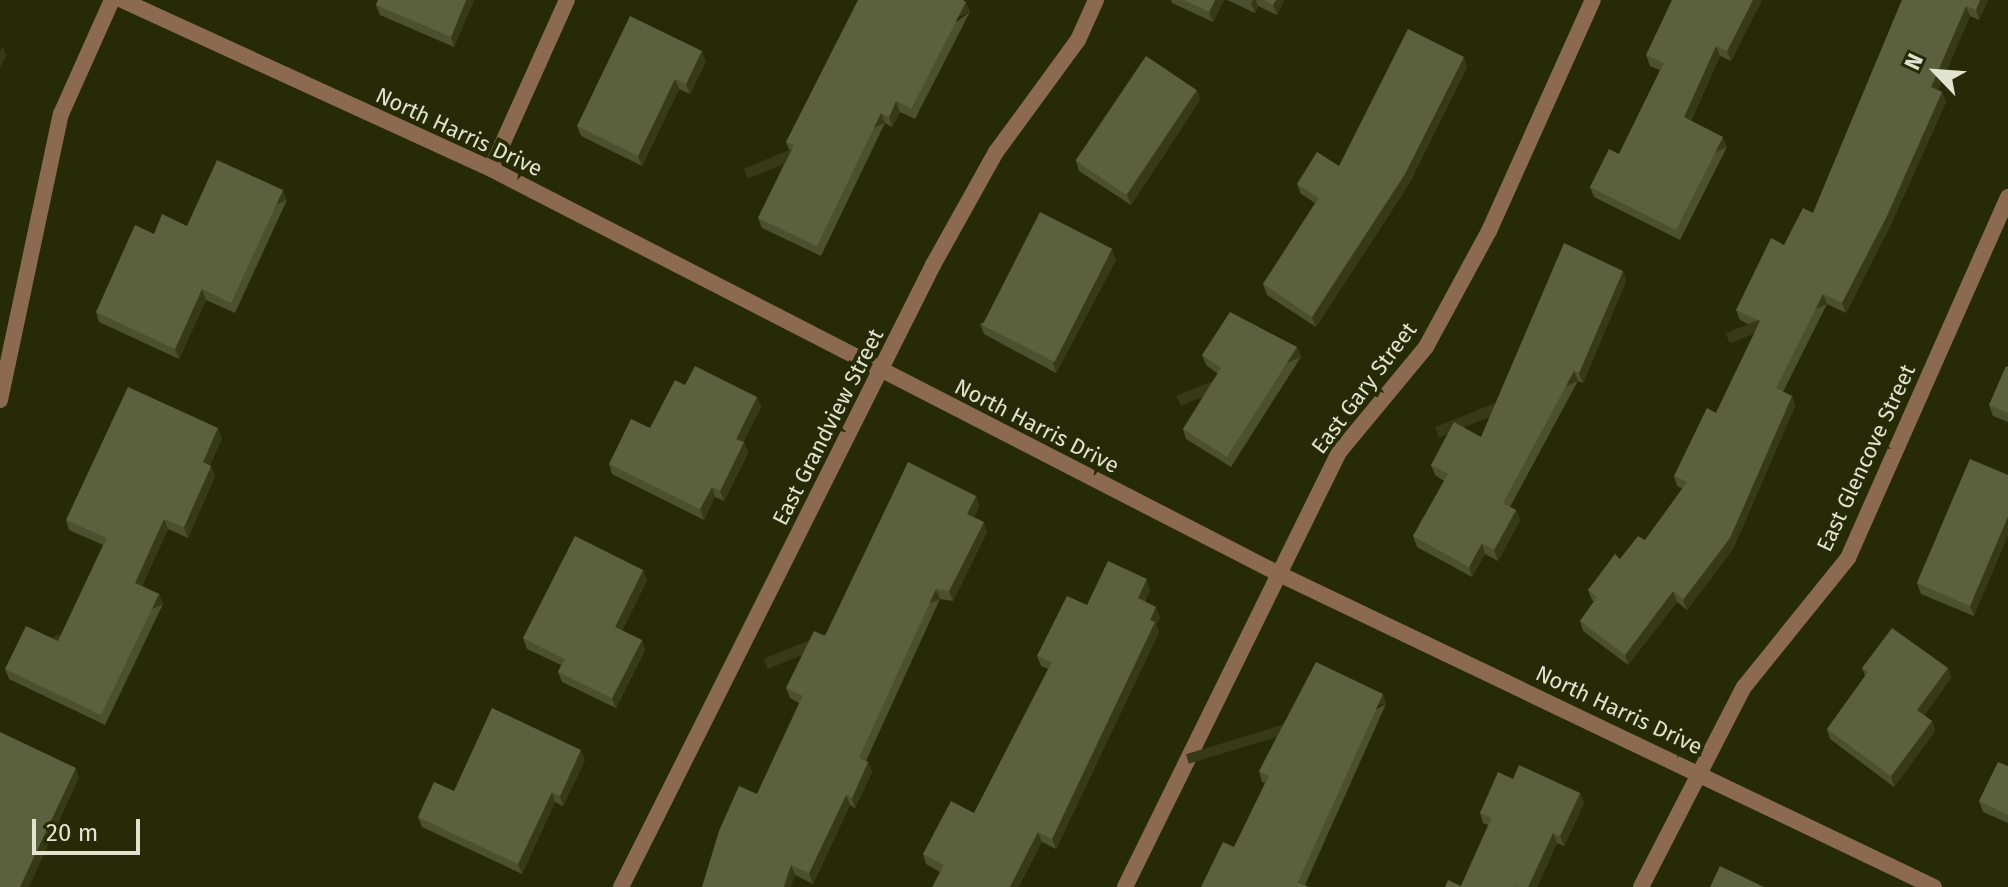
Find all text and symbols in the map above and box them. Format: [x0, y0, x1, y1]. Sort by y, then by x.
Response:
north arrow [1896, 32, 1976, 112]
text: N [1898, 49, 1929, 74]
street label: North Harris Drive [371, 82, 547, 182]
street label: East Gary Street [1306, 317, 1422, 459]
street label: East Grandview Street [767, 324, 889, 530]
street label: East Glencove Street [1811, 360, 1921, 556]
street label: North Harris Drive [950, 373, 1124, 479]
street label: North Harris Drive [1531, 660, 1707, 760]
scale bar [36, 803, 144, 853]
text: 20 m [46, 819, 98, 847]

